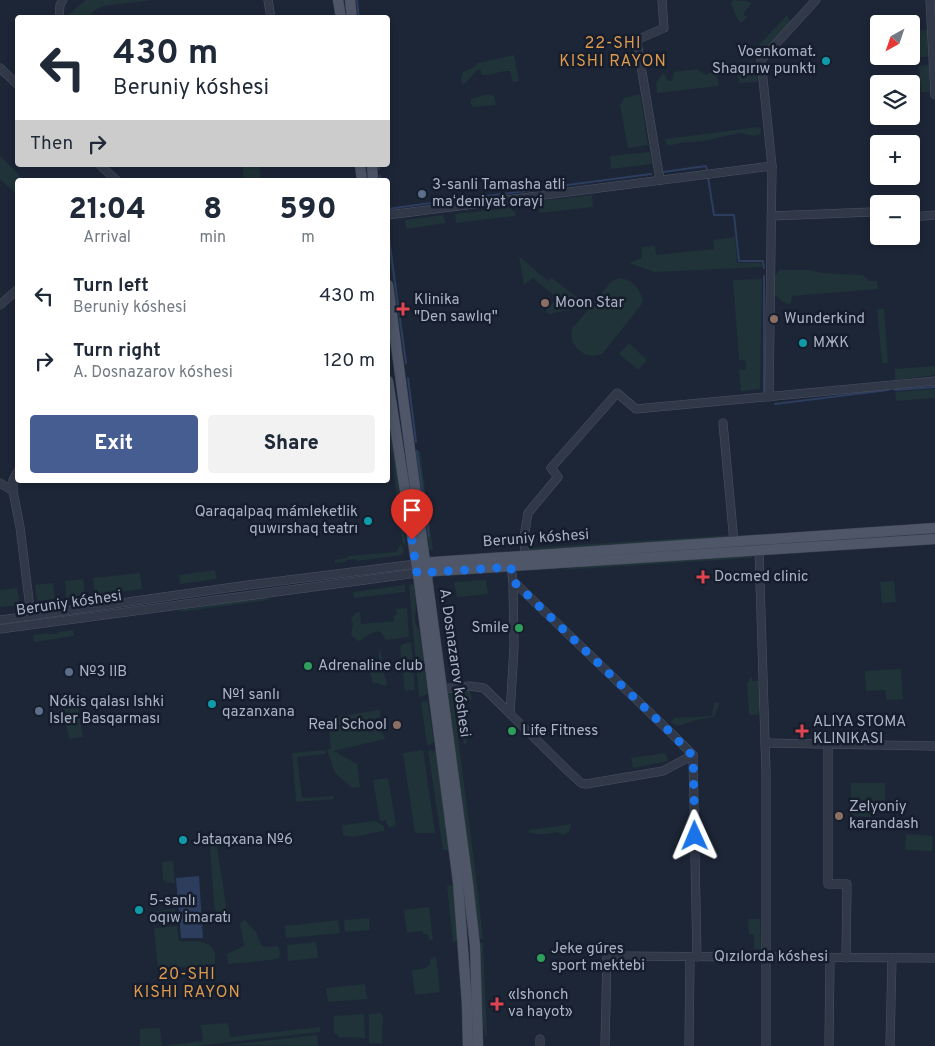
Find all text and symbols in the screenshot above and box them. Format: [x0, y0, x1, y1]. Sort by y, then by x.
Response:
north arrow [870, 15, 920, 65]
map controls [870, 15, 920, 245]
text: 430 m [113, 32, 218, 76]
district label: 22-SHI KISHI RAYON [559, 34, 667, 72]
icon: left [30, 35, 95, 100]
place label: Voenkomat. Shaqırıw punktı [712, 43, 816, 79]
marker: Voenkomat. Shaqırıw punktı [820, 55, 832, 67]
text: Beruniy kóshesi [113, 75, 269, 102]
button: layers [870, 75, 920, 125]
icon: right [83, 130, 111, 158]
text: Then [30, 132, 73, 156]
button: + [870, 135, 920, 185]
place label: 3-sanli Tamasha atli maʻdeniyat orayi [432, 176, 565, 212]
marker: 3-sanli Tamasha atli maʻdeniyat orayi [416, 188, 428, 200]
text: 21:04 [68, 192, 146, 229]
text: 8 [203, 192, 222, 229]
text: 590 [279, 192, 337, 229]
button: − [870, 195, 920, 245]
text: Arrival [83, 228, 131, 248]
text: min [199, 228, 226, 248]
text: m [301, 228, 315, 248]
text: Turn left [73, 274, 149, 298]
icon: left [30, 282, 58, 310]
text: 430 m [319, 284, 375, 308]
place label: Klinika "Den sawlıq" [414, 291, 498, 327]
place label: Moon Star [555, 294, 624, 313]
marker: Moon Star [539, 297, 551, 309]
text: Beruniy kóshesi [73, 298, 187, 318]
marker: Klinika "Den sawlıq" [396, 302, 410, 316]
place label: Wunderkind [784, 310, 865, 329]
marker: Wunderkind [768, 313, 780, 325]
place label: МЖК [813, 334, 849, 353]
marker: МЖК [797, 337, 809, 349]
text: Turn right [73, 339, 161, 363]
icon: right [30, 347, 58, 375]
text: 120 m [324, 349, 375, 373]
text: A. Dosnazarov kóshesi [73, 363, 233, 383]
button: Exit [30, 415, 198, 473]
button: Share [208, 415, 375, 473]
pin [391, 489, 433, 540]
icon: arrive [398, 496, 426, 524]
place label: Qaraqalpaq mámleketlik quwırshaq teatrı [195, 503, 358, 539]
marker: Qaraqalpaq mámleketlik quwırshaq teatrı [362, 515, 374, 527]
street label: Beruniy kóshesi [482, 526, 590, 552]
place label: Docmed clinic [714, 568, 808, 587]
marker: Docmed clinic [696, 570, 710, 584]
street label: Beruniy kóshesi [15, 587, 123, 621]
street label: A. Dosnazarov kóshesi [434, 588, 474, 738]
place label: Smile [472, 619, 509, 638]
marker: Smile [513, 622, 525, 634]
place label: Adrenaline club [318, 657, 423, 676]
marker: Adrenaline club [302, 660, 314, 672]
place label: №3 IIB [79, 663, 127, 682]
marker: №3 IIB [63, 666, 75, 678]
place label: №1 sanlı qazanxana [222, 686, 295, 722]
place label: Nókis qalası Ishki Isler Basqarması [49, 693, 164, 729]
marker: №1 sanlı qazanxana [206, 698, 218, 710]
marker: Nókis qalası Ishki Isler Basqarması [33, 705, 45, 717]
place label: ALIYA STOMA KLINIKASI [813, 713, 906, 749]
place label: Real School [308, 716, 387, 735]
marker: Real School [391, 719, 403, 731]
place label: Life Fitness [522, 722, 598, 741]
marker: ALIYA STOMA KLINIKASI [795, 724, 809, 738]
marker: Life Fitness [506, 725, 518, 737]
place label: Zelyoniy karandash [849, 798, 919, 834]
position arrow [668, 809, 720, 861]
marker: Zelyoniy karandash [833, 810, 845, 822]
place label: Jataqxana №6 [193, 831, 293, 850]
marker: Jataqxana №6 [177, 834, 189, 846]
place label: 5-sanlı oqıw imaratı [149, 892, 231, 928]
marker: 5-sanlı oqıw imaratı [133, 904, 145, 916]
place label: Jeke gúres sport mektebi [551, 940, 645, 976]
street label: Qızılorda kóshesi [714, 948, 828, 967]
marker: Jeke gúres sport mektebi [535, 952, 547, 964]
district label: 20-SHI KISHI RAYON [133, 965, 241, 1003]
place label: «Ishonch va hayot» [508, 986, 573, 1022]
marker: «Ishonch va hayot» [490, 997, 504, 1011]

